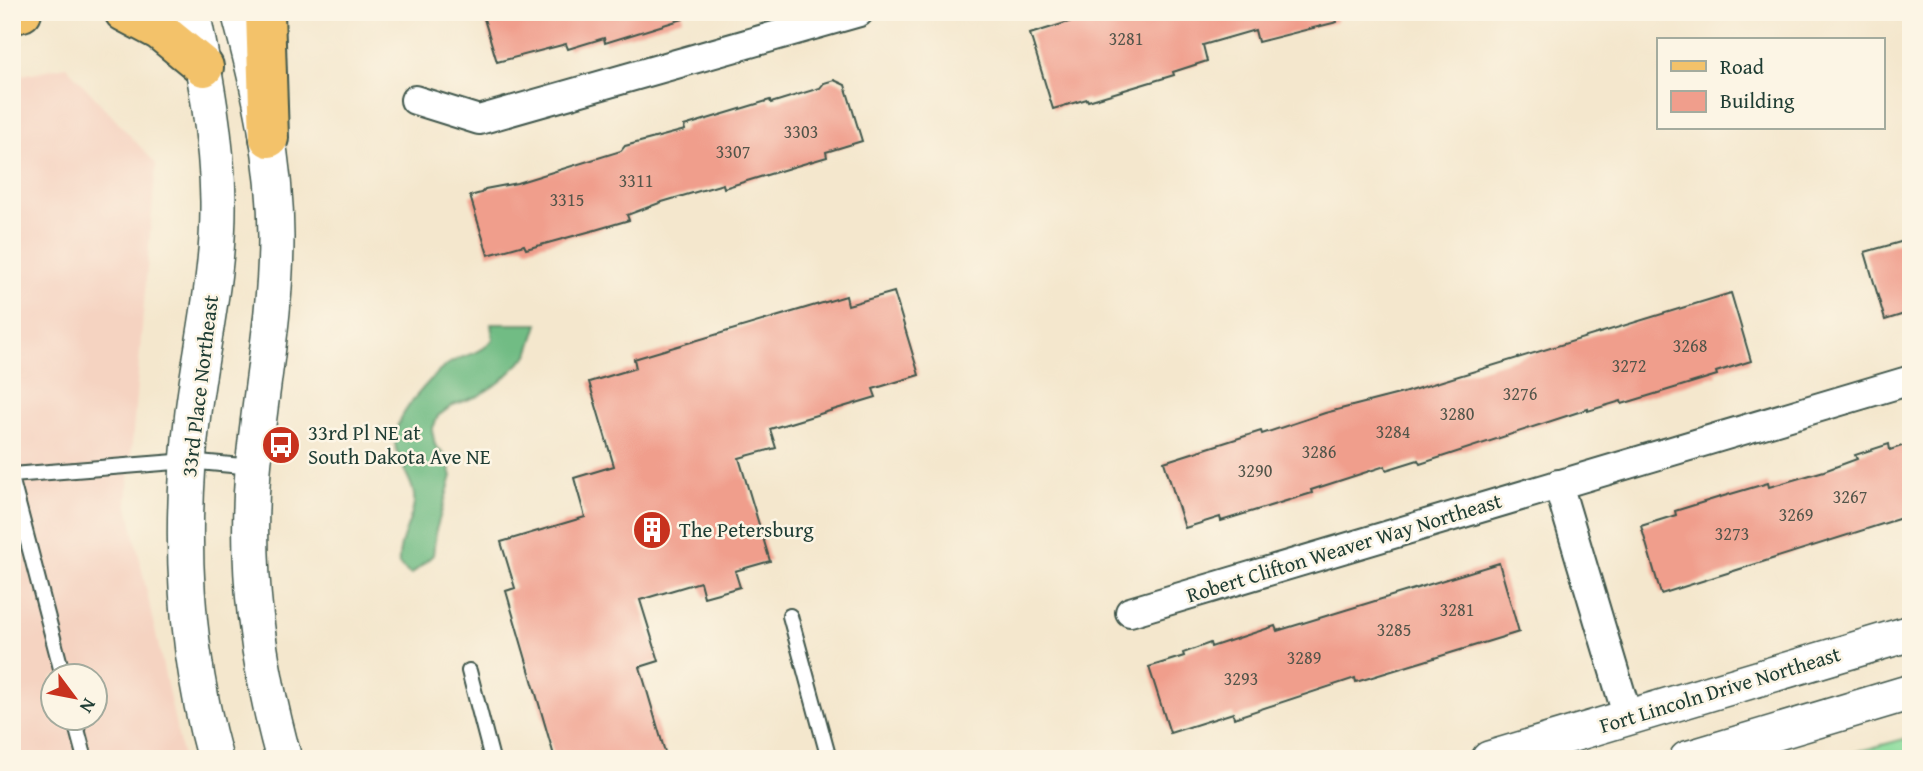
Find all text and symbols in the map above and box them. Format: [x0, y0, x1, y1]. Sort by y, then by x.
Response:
house number: 3281 [1109, 25, 1143, 52]
legend [1657, 38, 1884, 130]
text: Road [1720, 51, 1765, 82]
text: Building [1720, 85, 1795, 116]
house number: 3303 [784, 118, 818, 145]
house number: 3307 [716, 138, 750, 165]
house number: 3311 [619, 167, 653, 194]
house number: 3315 [550, 186, 584, 213]
street label: 33rd Place Northeast [173, 293, 226, 479]
house number: 3268 [1673, 332, 1707, 359]
house number: 3272 [1612, 352, 1646, 379]
house number: 3276 [1503, 380, 1537, 407]
house number: 3280 [1440, 400, 1475, 427]
place label: 33rd Pl NE at South Dakota Ave NE [308, 417, 491, 472]
house number: 3284 [1376, 418, 1410, 445]
bus stop icon: 33rd Pl NE at South Dakota Ave NE [260, 424, 302, 466]
house number: 3286 [1302, 438, 1336, 465]
house number: 3290 [1238, 457, 1273, 484]
house number: 3267 [1833, 483, 1867, 510]
street label: Robert Clifton Weaver Way Northeast [1182, 485, 1506, 610]
house number: 3269 [1779, 501, 1813, 528]
building icon: The Petersburg [631, 509, 673, 551]
place label: The Petersburg [679, 514, 814, 545]
house number: 3273 [1715, 520, 1749, 547]
house number: 3281 [1440, 596, 1474, 623]
house number: 3285 [1377, 616, 1411, 643]
street label: Fort Lincoln Drive Northeast [1595, 638, 1845, 741]
house number: 3289 [1287, 644, 1321, 671]
north arrow [38, 662, 108, 732]
house number: 3293 [1224, 665, 1258, 692]
text: N [73, 693, 104, 719]

